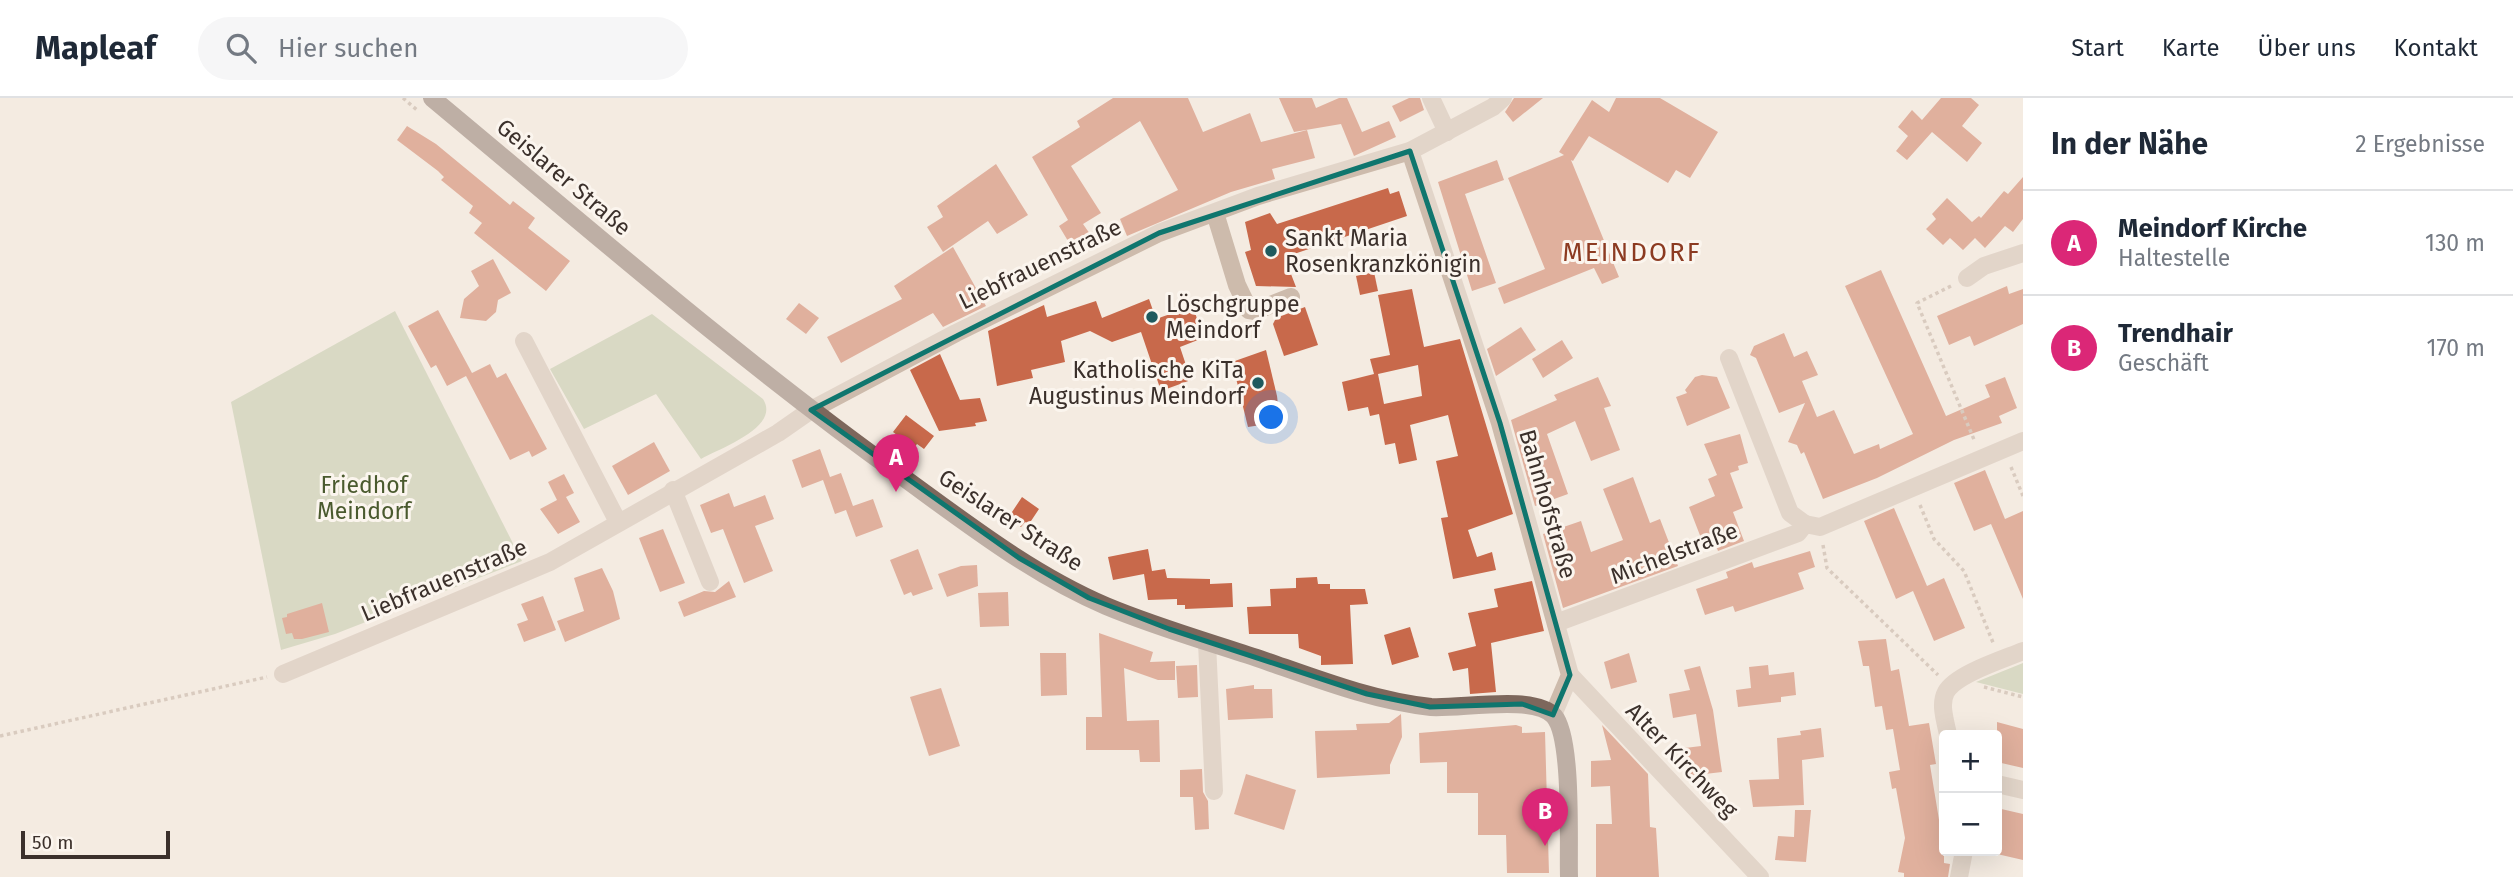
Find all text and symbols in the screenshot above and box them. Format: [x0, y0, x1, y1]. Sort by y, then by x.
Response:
search box [198, 17, 688, 80]
text: Mapleaf [35, 28, 156, 68]
icon: search [222, 29, 260, 67]
text: Hier suchen [278, 33, 419, 64]
text: Start [2071, 34, 2124, 62]
text: Karte [2162, 34, 2220, 62]
text: Über uns [2258, 34, 2356, 62]
text: Kontakt [2394, 34, 2478, 62]
street label: Geislarer Straße [491, 113, 637, 241]
text: In der Nähe [2051, 126, 2208, 162]
text: 2 Ergebnisse [2355, 130, 2485, 158]
street label: Liebfrauenstraße [954, 212, 1126, 316]
text: Meindorf Kirche [2118, 213, 2307, 244]
place label: Sankt Maria Rosenkranzkönigin [1285, 224, 1482, 278]
text: A [2067, 229, 2081, 257]
text: 130 m [2425, 229, 2485, 257]
district label: MEINDORF [1563, 237, 1701, 268]
marker: Sankt Maria Rosenkranzkönigin [1263, 243, 1279, 259]
text: Haltestelle [2118, 244, 2230, 272]
place label: Löschgruppe Meindorf [1166, 290, 1300, 344]
marker: Löschgruppe Meindorf [1144, 309, 1160, 325]
text: Trendhair [2118, 318, 2233, 349]
text: B [2067, 334, 2081, 362]
text: 170 m [2426, 334, 2485, 362]
text: Geschäft [2118, 349, 2209, 377]
place label: Katholische KiTa Augustinus Meindorf [1029, 356, 1246, 410]
marker: Katholische KiTa Augustinus Meindorf [1250, 375, 1266, 391]
your location [1254, 400, 1288, 434]
street label: Bahnhofstraße [1513, 426, 1583, 582]
pin: A [873, 434, 919, 492]
street label: Geislarer Straße [933, 463, 1089, 577]
park label: Friedhof Meindorf [317, 471, 413, 525]
street label: Michelstraße [1606, 516, 1742, 590]
street label: Liebfrauenstraße [357, 532, 531, 628]
street label: Alter Kirchweg [1620, 697, 1744, 823]
map controls [1939, 730, 2002, 856]
button: + [1939, 730, 2002, 793]
pin: B [1522, 788, 1568, 846]
button: − [1939, 793, 2002, 856]
scale bar [21, 828, 170, 860]
text: 50 m [32, 831, 73, 854]

